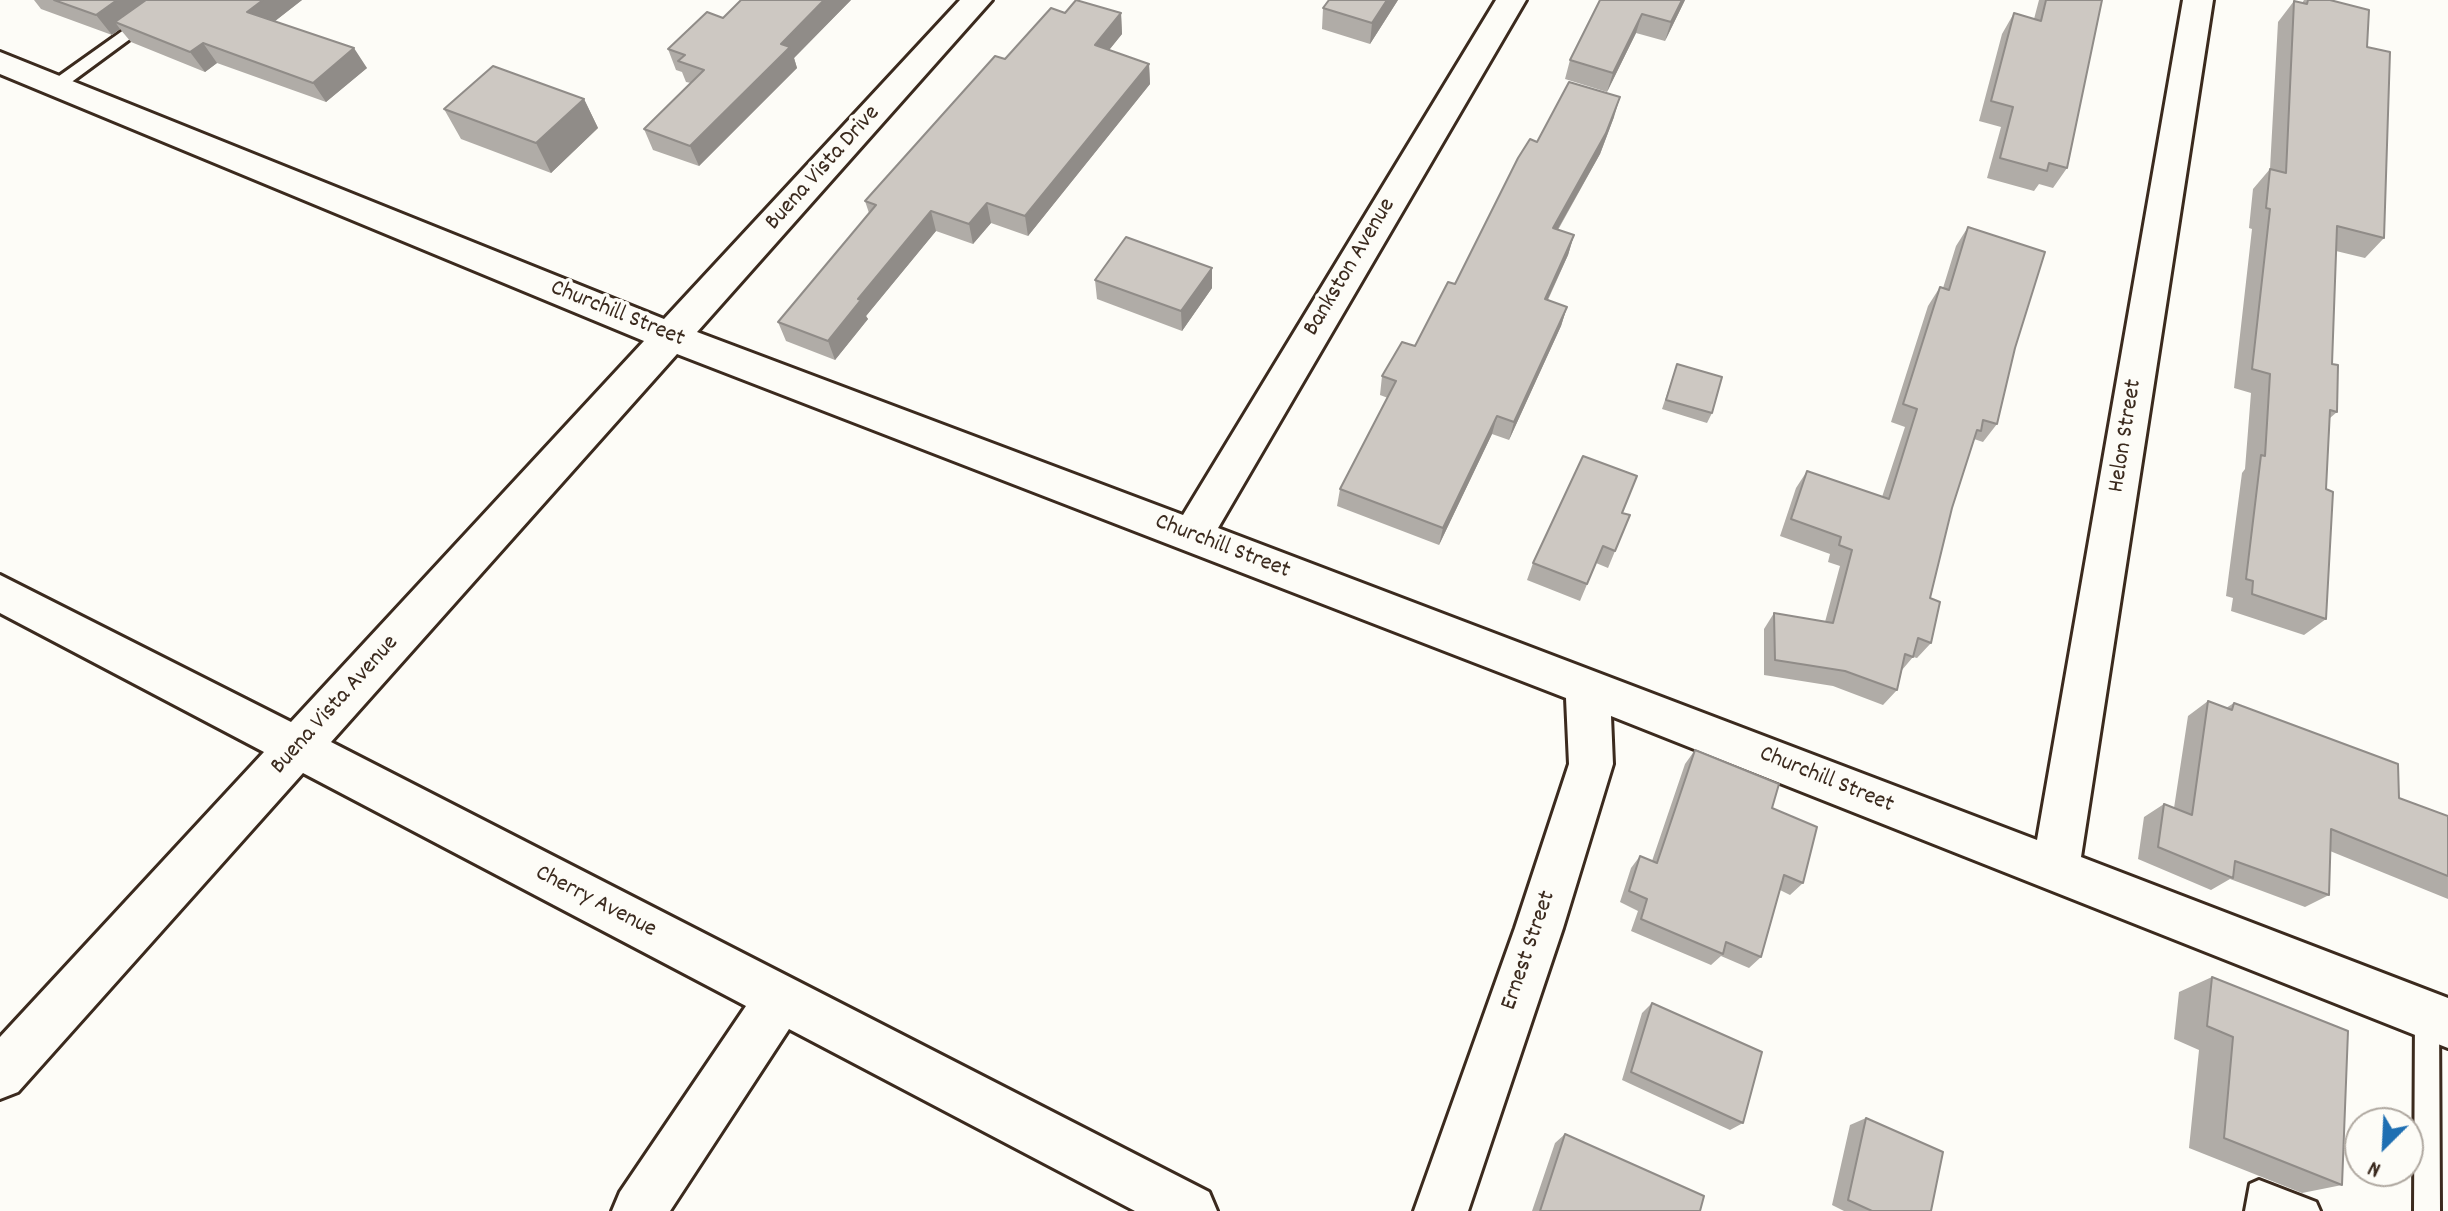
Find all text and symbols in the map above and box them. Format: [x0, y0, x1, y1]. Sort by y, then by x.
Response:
street label: Buena Vista Drive [760, 101, 888, 237]
street label: Bankston Avenue [1299, 194, 1403, 342]
street label: Churchill Street [546, 275, 688, 355]
street label: Helon Street [2104, 377, 2150, 495]
street label: Churchill Street [1150, 509, 1294, 587]
street label: Buena Vista Avenue [266, 630, 406, 782]
street label: Churchill Street [1755, 741, 1897, 821]
street label: Cherry Avenue [530, 860, 660, 946]
street label: Ernest Street [1496, 888, 1564, 1014]
north arrow [2344, 1107, 2424, 1187]
text: N [2364, 1151, 2386, 1184]

